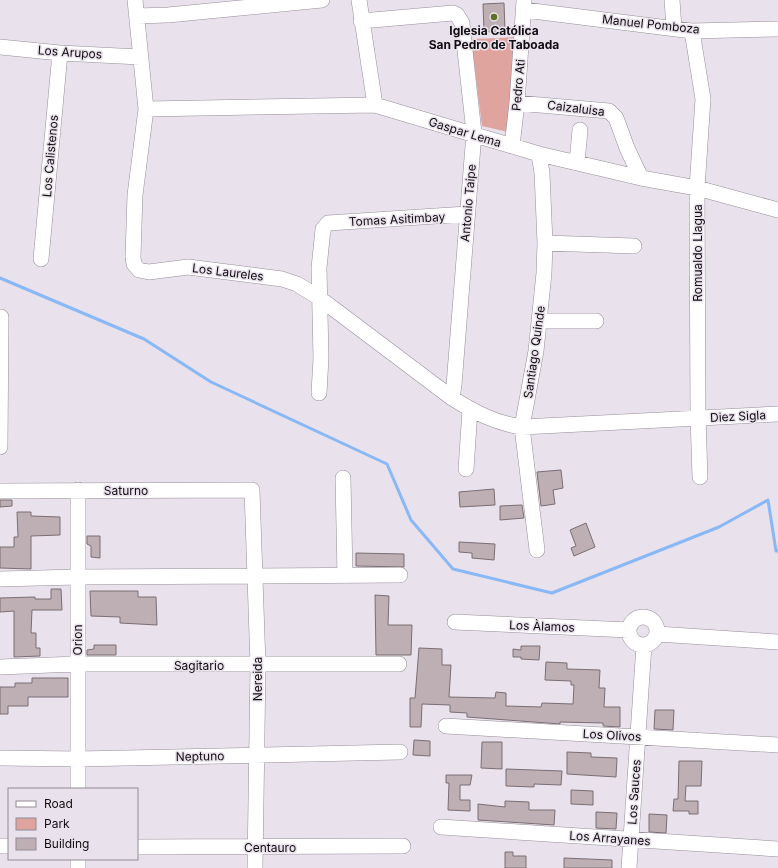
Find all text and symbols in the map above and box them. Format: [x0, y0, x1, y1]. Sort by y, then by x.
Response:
street label: Manuel Pomboza [601, 11, 701, 37]
marker: Iglesia Católica San Pedro de Taboada [489, 12, 499, 22]
place label: Iglesia Católica San Pedro de Taboada [429, 23, 559, 52]
street label: Los Arupos [37, 42, 103, 62]
street label: Pedro Ati [508, 59, 528, 111]
street label: Caizaluisa [546, 97, 606, 119]
street label: Los Calistenos [39, 114, 61, 198]
street label: Gaspar Lema [427, 114, 503, 150]
street label: Antonio Taipe [457, 164, 479, 242]
street label: Romualdo Llagua [690, 204, 705, 302]
street label: Tomas Asitimbay [348, 209, 446, 229]
street label: Los Laureles [191, 260, 265, 284]
street label: Santiago Quinde [520, 305, 548, 399]
street label: Diez Sigla [710, 407, 766, 425]
street label: Saturno [104, 483, 148, 498]
street label: Los Àlamos [509, 617, 575, 635]
street label: Orion [70, 624, 85, 656]
street label: Nereida [250, 657, 265, 701]
street label: Sagitario [174, 658, 224, 673]
street label: Los Olivos [582, 726, 642, 744]
street label: Neptuno [176, 748, 224, 764]
street label: Los Sauces [624, 759, 644, 825]
legend [8, 788, 138, 860]
text: Road [44, 796, 73, 811]
text: Park [44, 816, 70, 831]
street label: Los Arrayanes [569, 828, 651, 848]
text: Building [44, 836, 89, 851]
street label: Centauro [244, 840, 296, 855]

